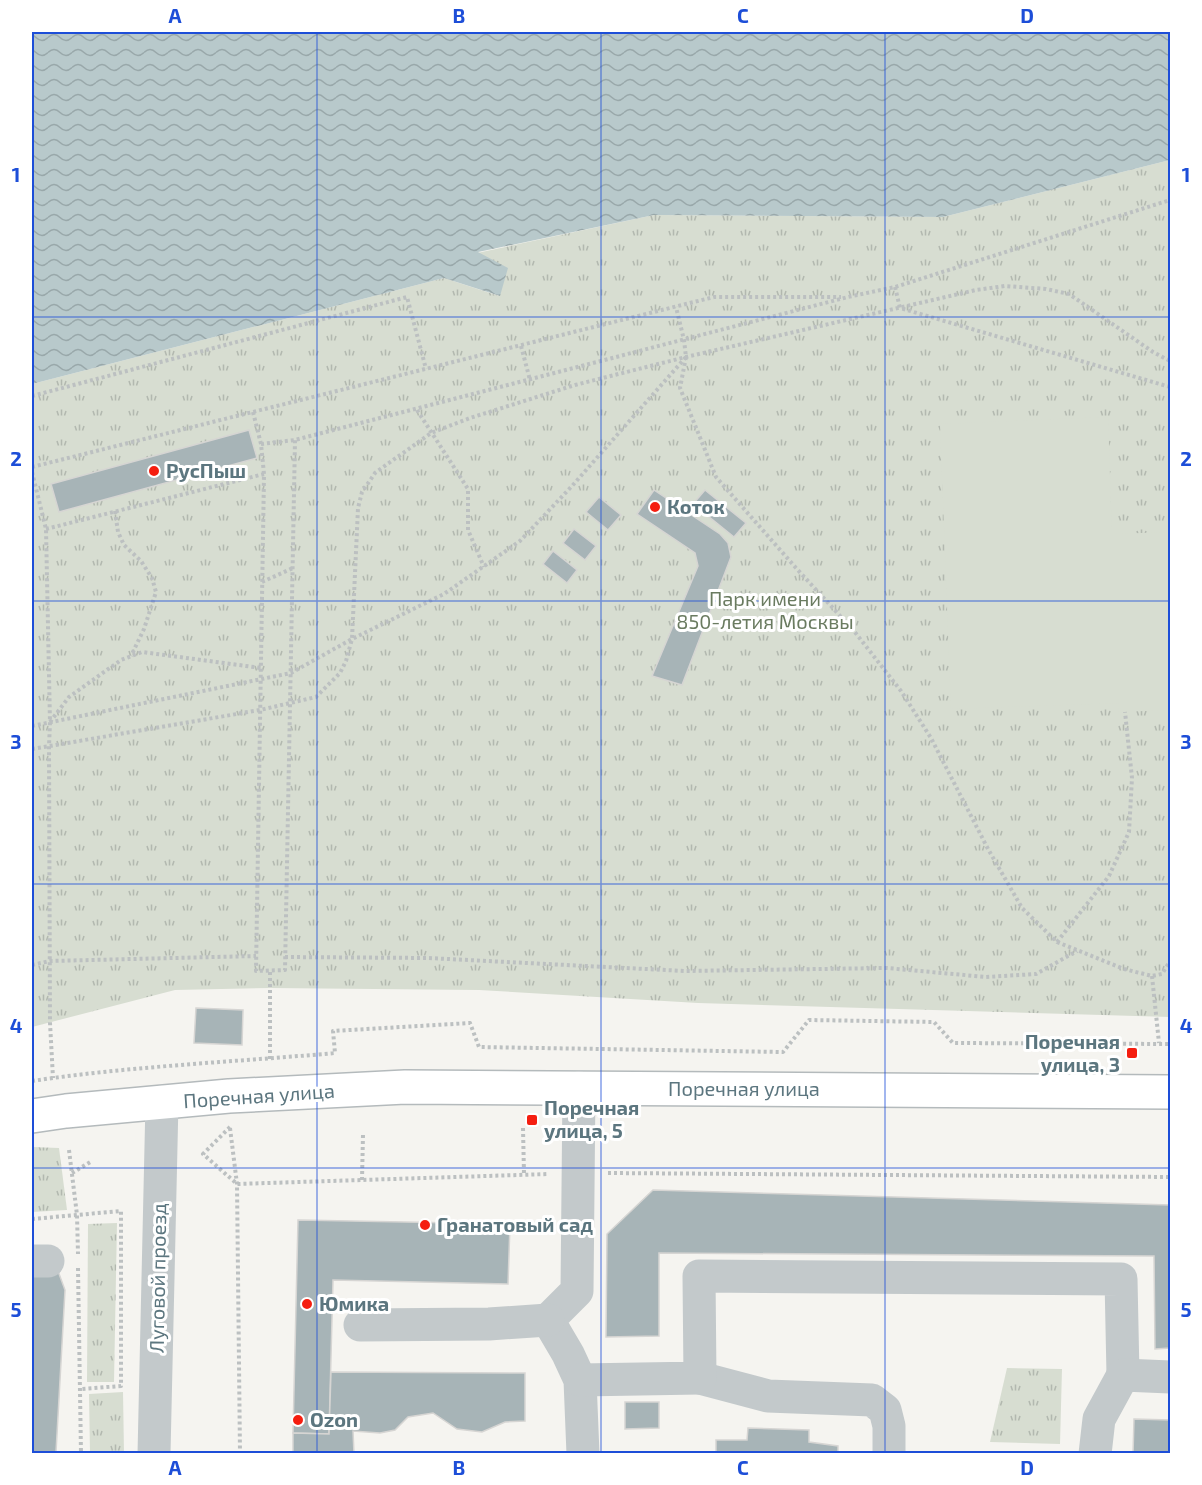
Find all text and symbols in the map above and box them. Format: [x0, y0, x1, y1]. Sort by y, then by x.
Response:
text: A [168, 3, 182, 27]
text: B [453, 3, 465, 27]
text: C [737, 3, 749, 27]
text: D [1020, 3, 1034, 27]
text: 1 [12, 162, 20, 186]
text: 1 [1182, 162, 1190, 186]
text: 2 [10, 446, 22, 470]
text: 2 [1180, 446, 1192, 470]
place label: РусПыш [166, 458, 246, 482]
marker: РусПыш [147, 464, 161, 478]
place label: Коток [667, 494, 725, 518]
marker: Коток [648, 500, 662, 514]
park label: Парк имени 850-летия Москвы [676, 586, 854, 633]
text: 3 [10, 729, 22, 753]
text: 3 [1180, 729, 1192, 753]
text: 4 [10, 1013, 23, 1037]
text: 4 [1180, 1013, 1193, 1037]
place label: Поречная улица, 3 [1025, 1029, 1120, 1076]
marker: Поречная улица, 3 [1125, 1046, 1139, 1060]
street label: Поречная улица [668, 1076, 820, 1101]
street label: Поречная улица [182, 1078, 336, 1113]
place label: Поречная улица, 5 [544, 1095, 639, 1142]
marker: Поречная улица, 5 [525, 1113, 539, 1127]
street label: Луговой проезд [144, 1203, 171, 1353]
place label: Гранатовый сад [437, 1212, 594, 1236]
marker: Гранатовый сад [418, 1218, 432, 1232]
place label: Юмика [319, 1291, 389, 1315]
text: 5 [10, 1297, 22, 1321]
marker: Юмика [300, 1297, 314, 1311]
text: 5 [1180, 1297, 1192, 1321]
place label: Ozon [310, 1407, 358, 1431]
marker: Ozon [291, 1413, 305, 1427]
text: A [168, 1455, 182, 1479]
text: B [453, 1455, 465, 1479]
text: C [737, 1455, 749, 1479]
text: D [1020, 1455, 1034, 1479]

